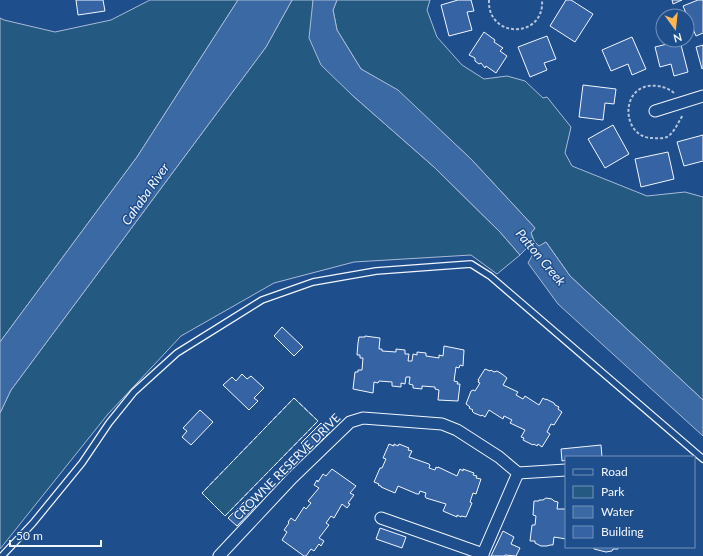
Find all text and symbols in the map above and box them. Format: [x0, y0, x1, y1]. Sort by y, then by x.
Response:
north arrow [655, 8, 695, 48]
text: N [672, 31, 683, 46]
water label: Cahaba River [118, 159, 173, 228]
water label: Patton Creek [513, 225, 570, 289]
street label: CROWNE RESERVE DRIVE [230, 410, 343, 523]
legend [565, 456, 695, 548]
text: Road [601, 464, 628, 479]
text: Park [601, 484, 625, 499]
text: Water [601, 504, 634, 519]
scale bar [10, 522, 101, 548]
text: Building [601, 524, 644, 539]
text: 50 m [16, 528, 43, 543]

